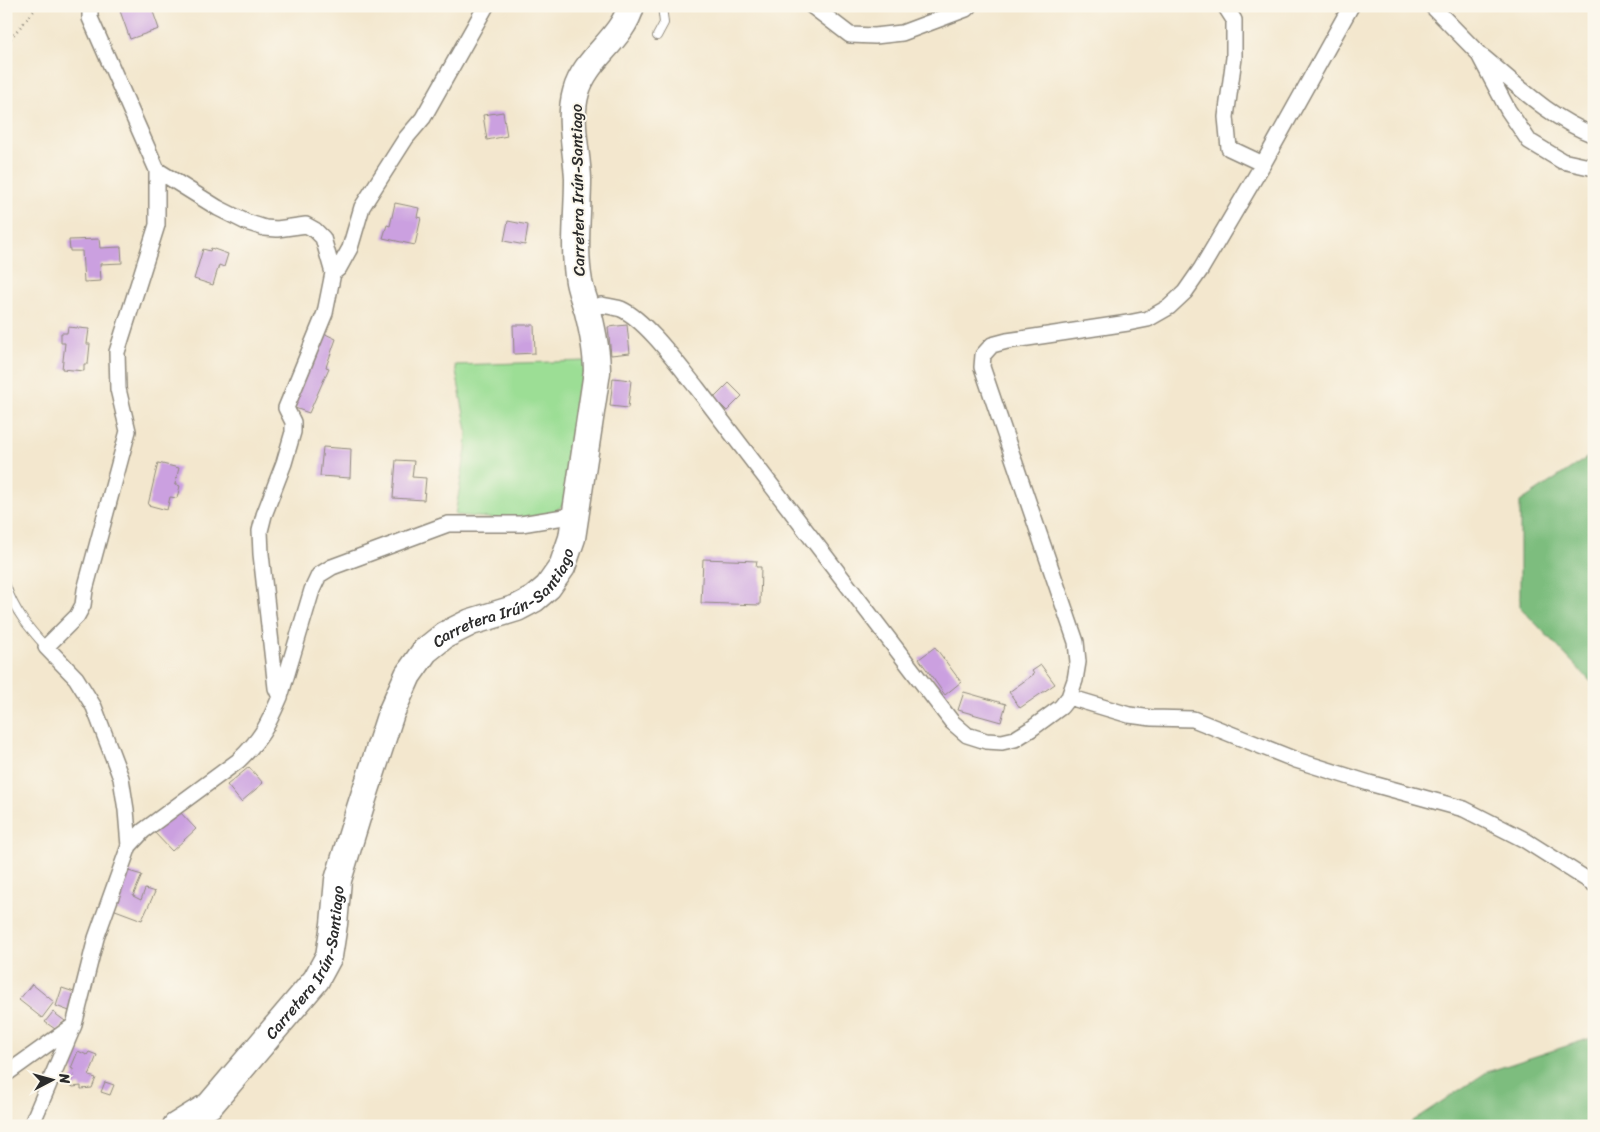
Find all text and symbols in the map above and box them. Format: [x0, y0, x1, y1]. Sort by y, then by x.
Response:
street label: Carretera Irún-Santiago [561, 104, 594, 276]
street label: Carretera Irún-Santiago [425, 544, 582, 655]
street label: Carretera Irún-Santiago [257, 884, 352, 1046]
north arrow [28, 1054, 78, 1104]
text: N [51, 1072, 77, 1085]

